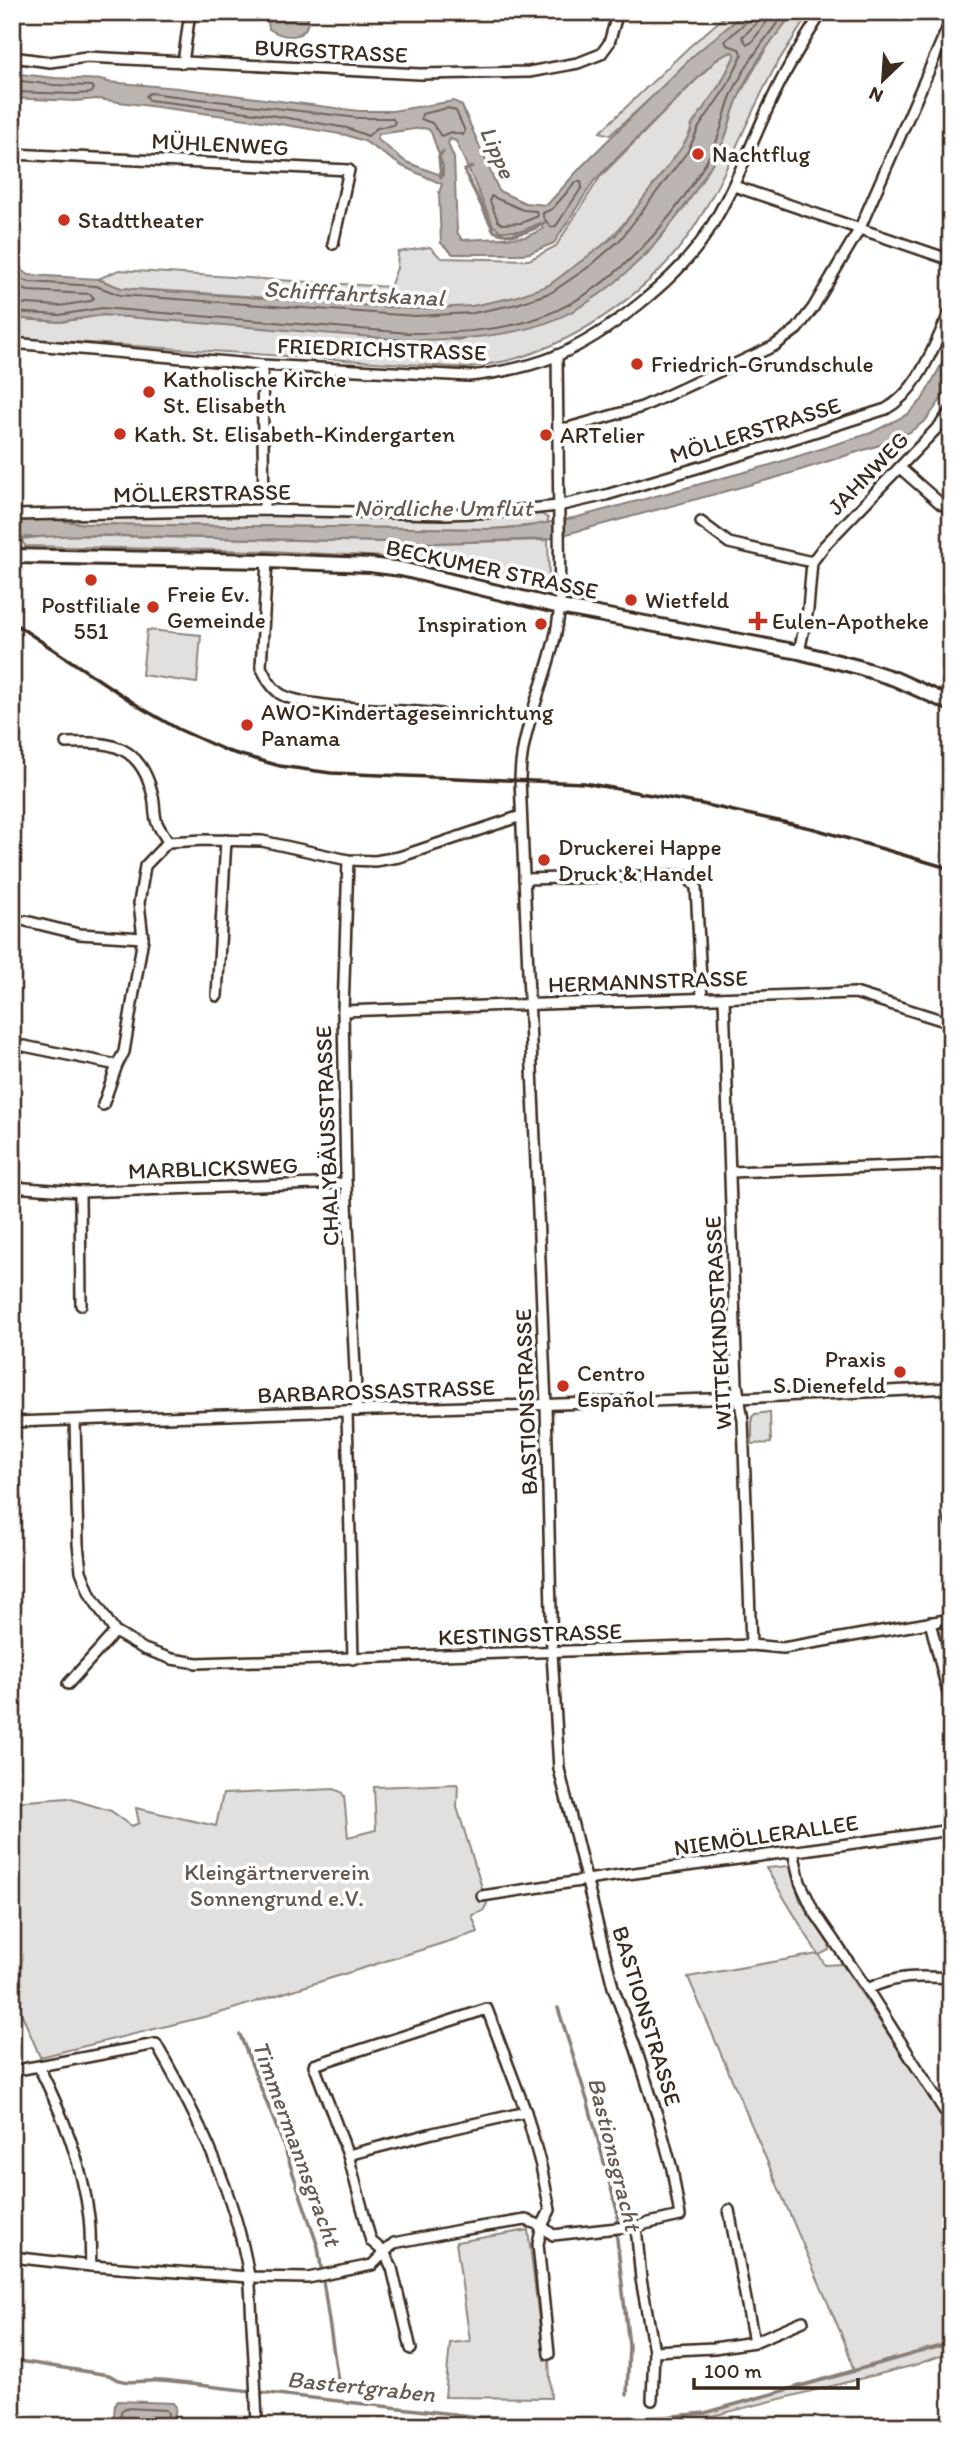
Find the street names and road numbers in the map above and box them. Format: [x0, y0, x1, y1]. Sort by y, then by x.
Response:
street label: BURGSTRASSE [254, 33, 409, 69]
street label: MÜHLENWEG [151, 126, 289, 162]
street label: FRIEDRICHSTRASSE [277, 331, 487, 367]
street label: MÖLLERSTRASSE [666, 391, 844, 469]
street label: JAHNWEG [821, 425, 915, 521]
street label: MÖLLERSTRASSE [113, 477, 291, 509]
street label: BECKUMER STRASSE [383, 533, 601, 605]
street label: HERMANNSTRASSE [548, 964, 748, 998]
street label: CHALYBÄUSSTRASSE [309, 1025, 345, 1247]
street label: MARBLICKSWEG [127, 1151, 299, 1185]
street label: WITTEKINDSTRASSE [698, 1215, 738, 1431]
street label: BASTIONSTRASSE [509, 1308, 543, 1496]
street label: BARBAROSSASTRASSE [257, 1373, 496, 1409]
street label: KESTINGSTRASSE [438, 1617, 622, 1651]
street label: NIEMÖLLERALLEE [672, 1808, 860, 1862]
street label: BASTIONSTRASSE [606, 1923, 688, 2109]

